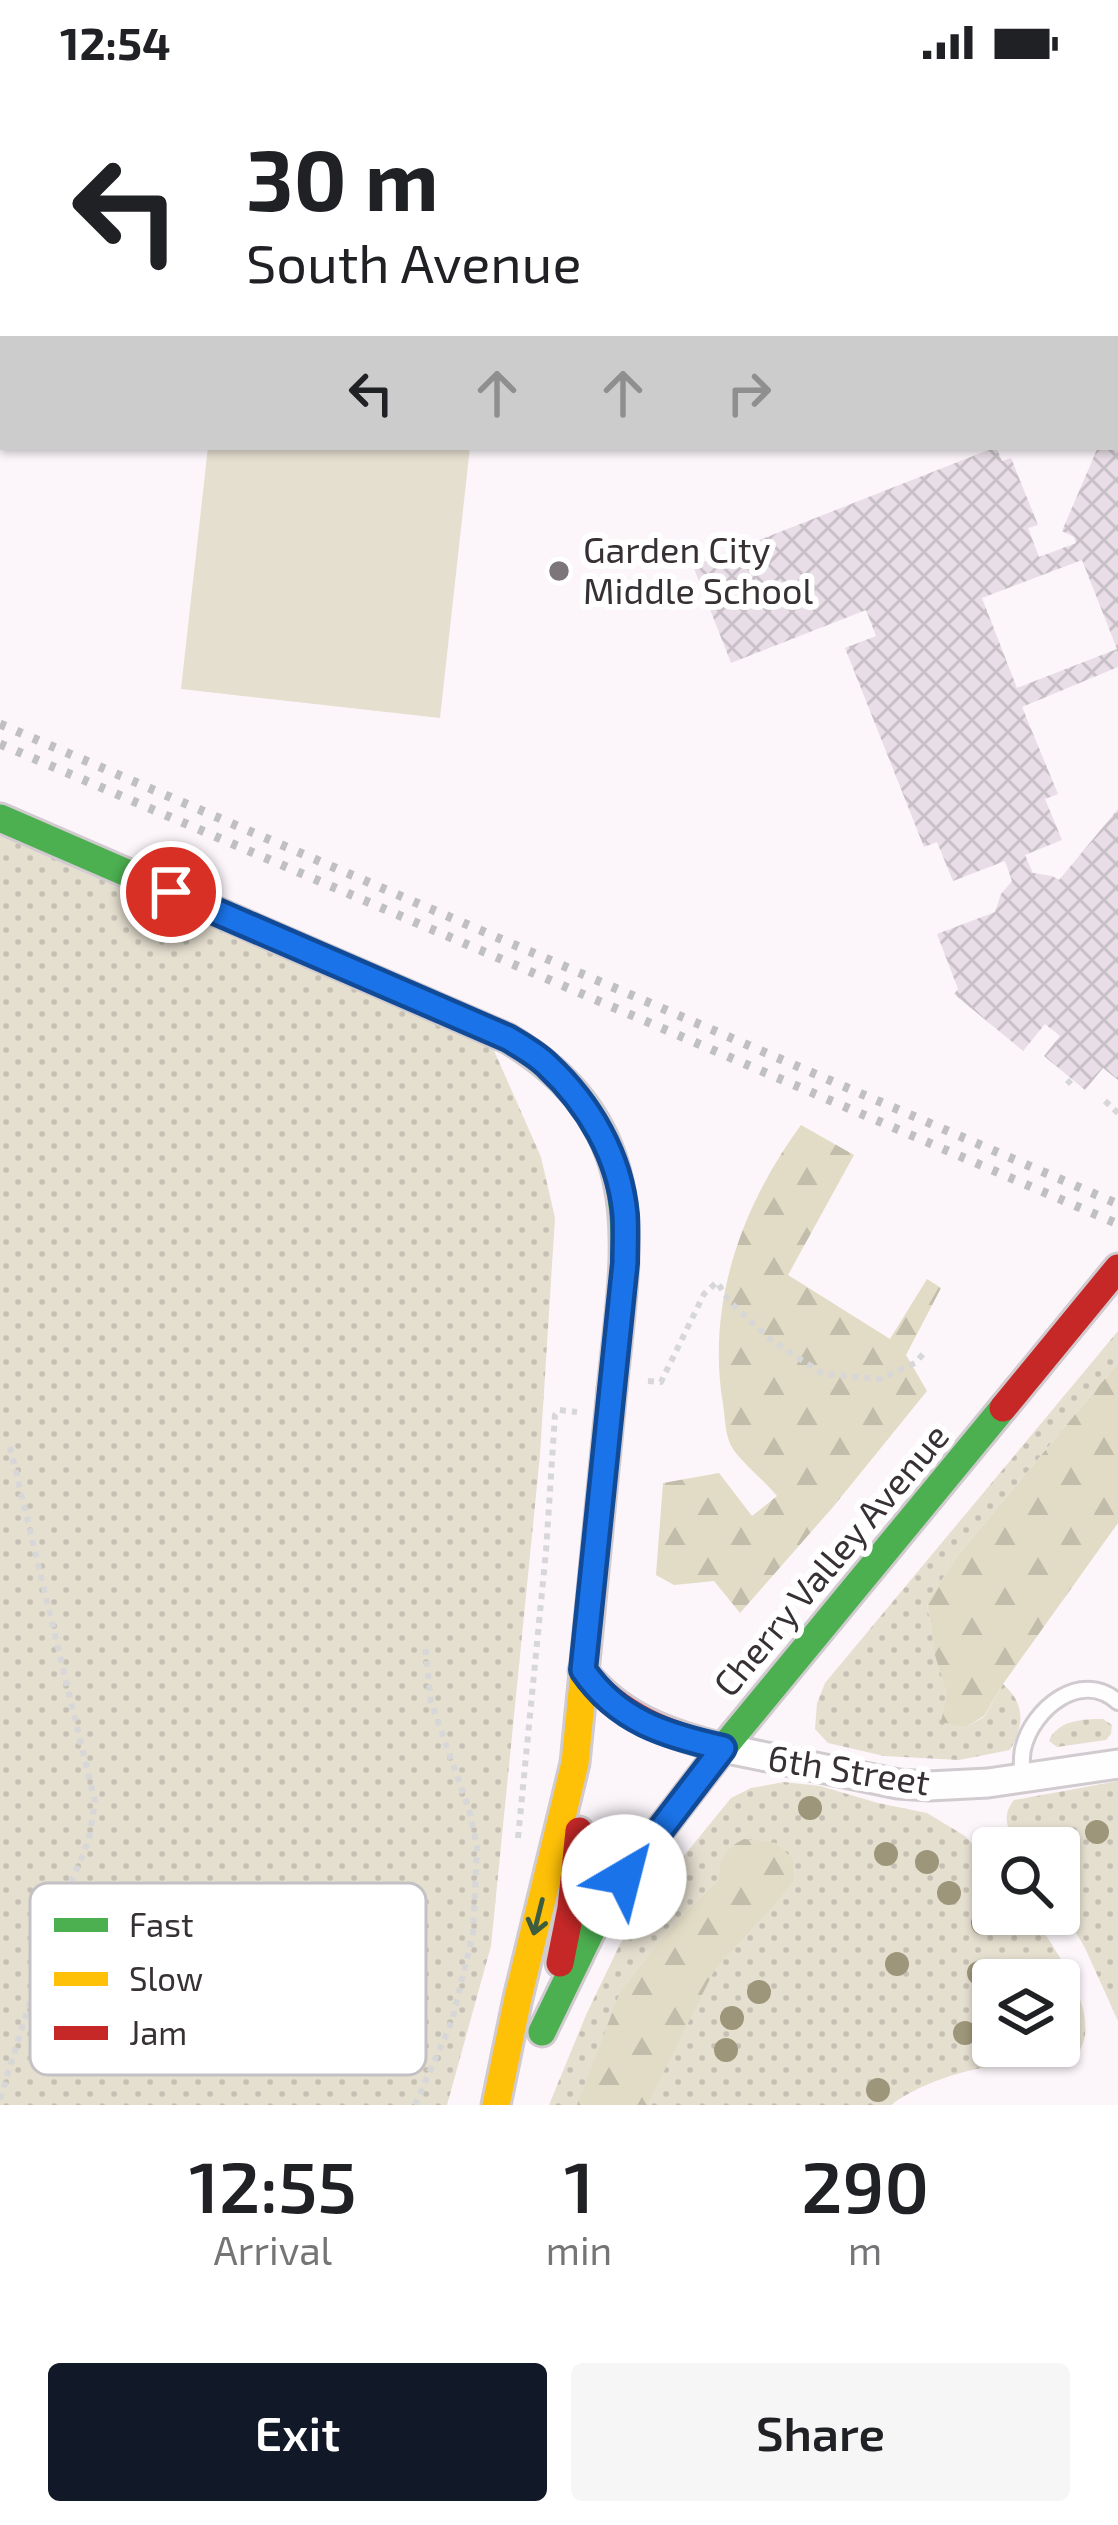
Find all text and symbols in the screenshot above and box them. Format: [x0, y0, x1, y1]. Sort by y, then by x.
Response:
text: 12:54 [60, 15, 171, 69]
text: 30 m [246, 127, 439, 228]
icon: left [48, 132, 204, 288]
text: South Avenue [246, 229, 581, 294]
icon: left [338, 360, 404, 426]
icon: ahead [464, 360, 530, 426]
icon: ahead [590, 360, 656, 426]
icon: right [716, 360, 782, 426]
place label: Garden City Middle School [583, 527, 813, 611]
marker: Garden City Middle School [546, 558, 572, 584]
pin [120, 841, 222, 943]
icon: arrive [138, 859, 204, 925]
street label: Cherry Valley Avenue [703, 1414, 956, 1704]
street label: 6th Street [765, 1735, 933, 1803]
position arrow [561, 1814, 687, 1940]
map controls [972, 1827, 1080, 2067]
button: search [972, 1827, 1080, 1935]
legend [30, 1883, 426, 2075]
one-way arrow [526, 1898, 548, 1936]
text: Fast [129, 1904, 193, 1944]
text: Slow [129, 1958, 203, 1998]
button: layers [972, 1959, 1080, 2067]
text: Jam [129, 2012, 187, 2052]
text: 12:55 [189, 2141, 357, 2227]
text: 1 [564, 2141, 594, 2227]
text: 290 [801, 2141, 929, 2227]
text: Arrival [214, 2226, 332, 2273]
text: min [546, 2226, 612, 2273]
text: m [848, 2226, 882, 2273]
button: Exit [48, 2363, 547, 2501]
button: Share [571, 2363, 1070, 2501]

